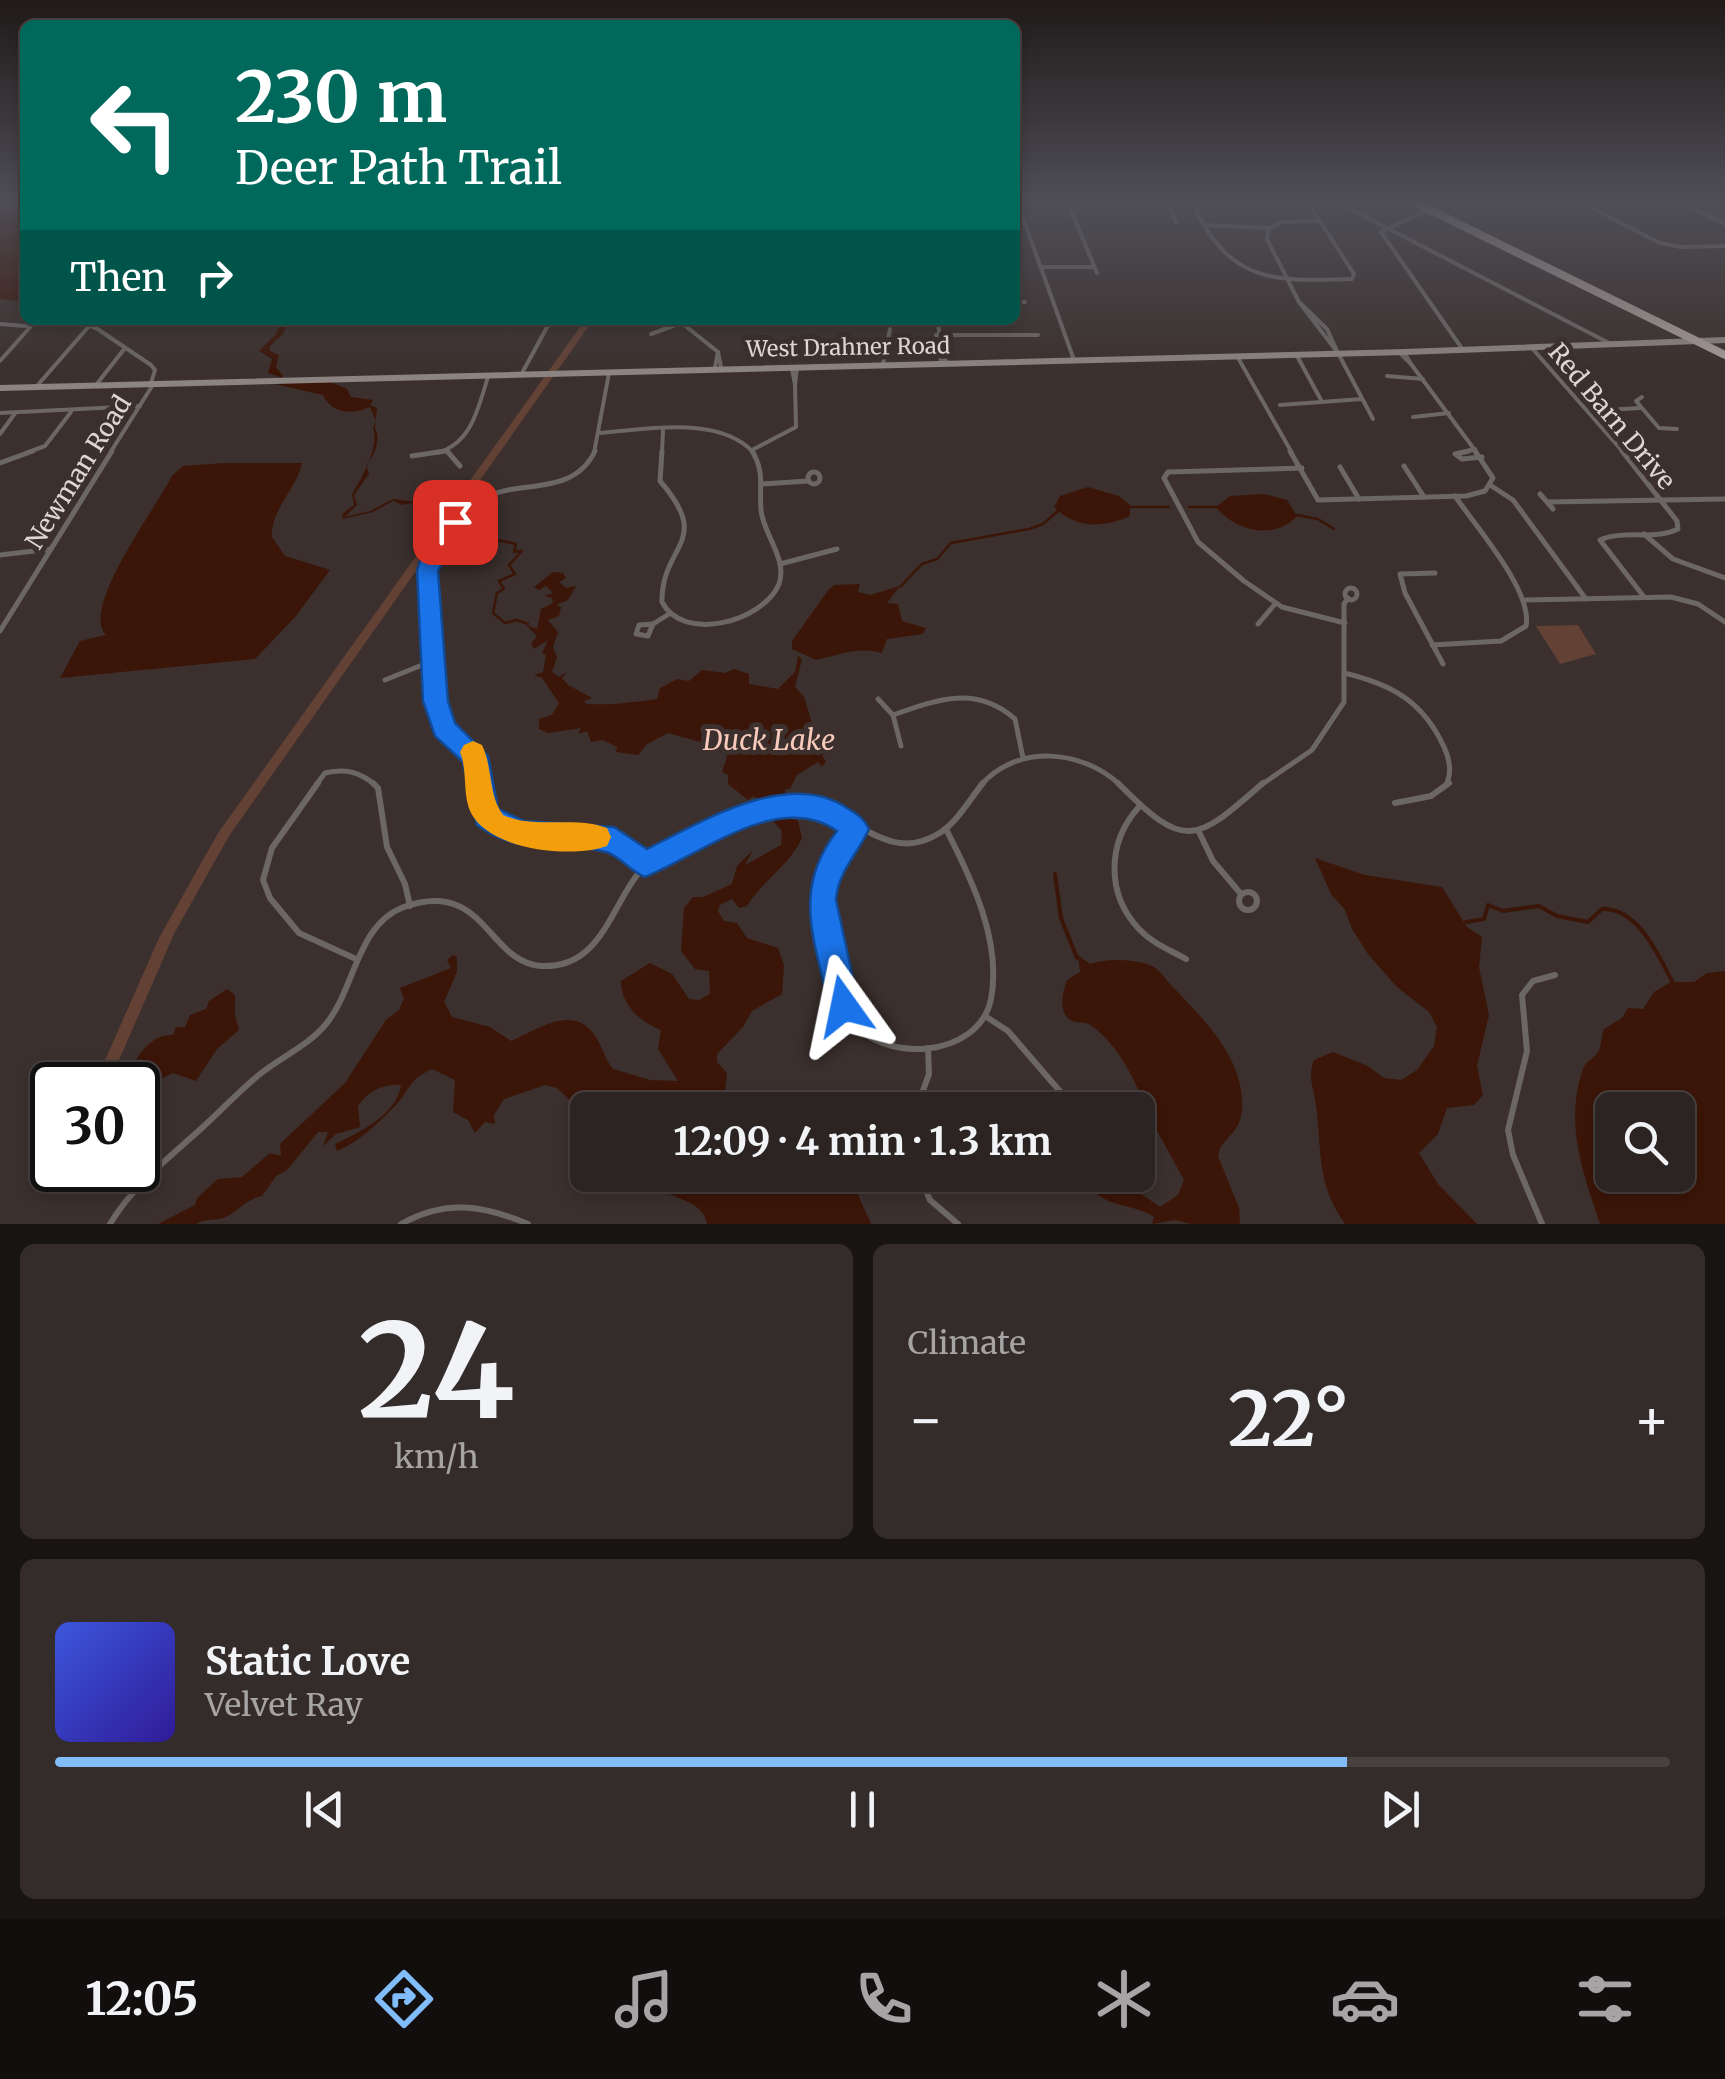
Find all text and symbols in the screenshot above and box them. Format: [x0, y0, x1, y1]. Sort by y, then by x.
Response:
text: 230 m [235, 53, 447, 141]
icon: left [70, 60, 200, 190]
text: Deer Path Trail [235, 140, 562, 196]
icon: right [187, 250, 242, 305]
text: Then [70, 254, 167, 301]
street label: West Drahner Road [745, 331, 950, 363]
street label: Red Barn Drive [1542, 336, 1682, 496]
street label: Newman Road [18, 389, 138, 555]
pin [413, 480, 498, 565]
icon: arrive [428, 495, 483, 550]
water label: Duck Lake [702, 722, 835, 758]
position arrow [792, 954, 896, 1058]
speed limit sign: 30 [30, 1062, 160, 1192]
map controls [1595, 1092, 1695, 1192]
button: search [1595, 1092, 1695, 1192]
text: 12:09 · 4 min · 1.3 km [673, 1118, 1052, 1165]
text: 24 [358, 1290, 515, 1453]
text: Climate [908, 1323, 1026, 1363]
text: 22° [1228, 1372, 1350, 1466]
text: − [908, 1385, 944, 1454]
text: + [1633, 1385, 1670, 1454]
text: km/h [394, 1437, 479, 1477]
text: Static Love [205, 1638, 410, 1685]
text: Velvet Ray [205, 1685, 363, 1725]
icon: previous [297, 1782, 352, 1837]
icon: pause [835, 1782, 890, 1837]
icon: next [1373, 1782, 1428, 1837]
icon: directions [369, 1964, 439, 2034]
icon: music [609, 1964, 679, 2034]
icon: phone [849, 1964, 919, 2034]
icon: climate [1089, 1964, 1159, 2034]
icon: car [1330, 1964, 1400, 2034]
icon: filters [1570, 1964, 1640, 2034]
text: 12:05 [85, 1971, 198, 2027]

